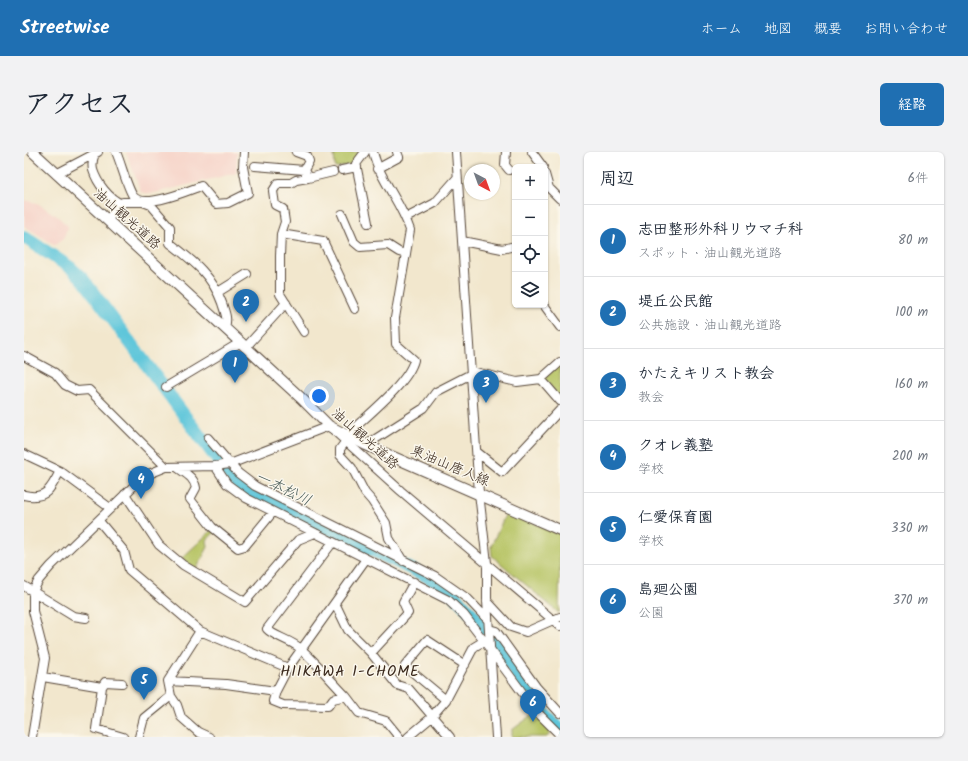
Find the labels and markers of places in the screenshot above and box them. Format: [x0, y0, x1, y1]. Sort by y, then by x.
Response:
pin: 2 [233, 289, 259, 322]
pin: 1 [222, 350, 248, 383]
pin: 3 [473, 370, 499, 403]
pin: 4 [128, 466, 154, 499]
pin: 5 [131, 667, 157, 700]
pin: 6 [520, 689, 546, 722]

